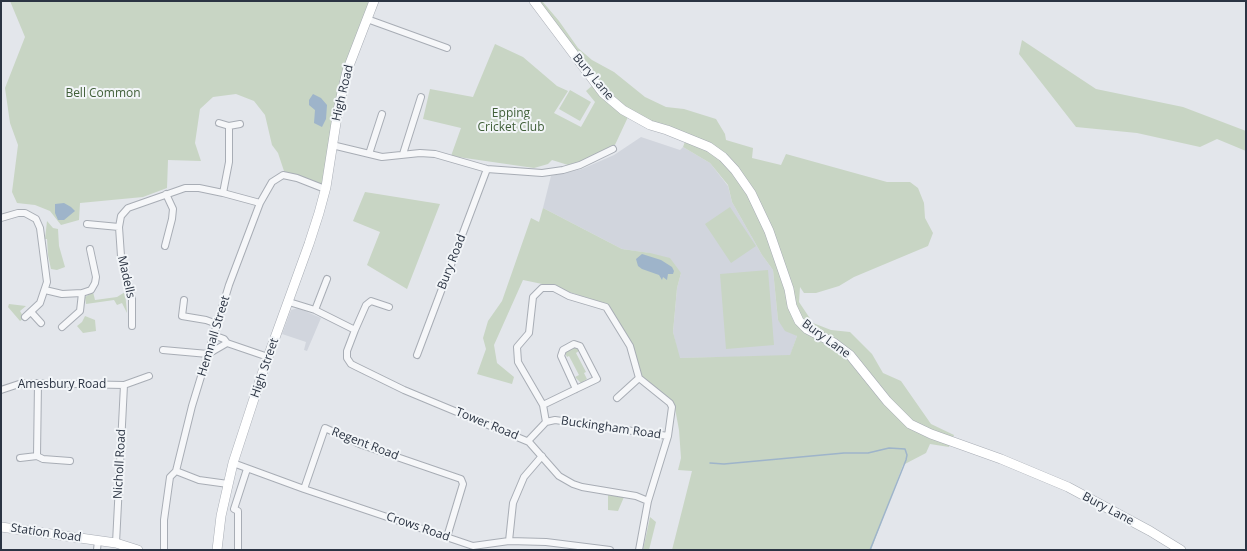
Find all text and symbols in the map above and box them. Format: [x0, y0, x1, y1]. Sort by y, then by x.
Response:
street label: Bury Lane [569, 51, 617, 103]
street label: High Road [330, 63, 356, 123]
park label: Bell Common [65, 87, 141, 101]
park label: Epping Cricket Club [478, 107, 544, 135]
street label: Bury Road [435, 232, 469, 292]
street label: Madells [114, 254, 138, 300]
street label: Hemnall Street [195, 294, 233, 378]
street label: Bury Lane [799, 317, 853, 361]
street label: High Street [248, 336, 282, 400]
street label: Amesbury Road [18, 378, 106, 392]
street label: Tower Road [453, 405, 521, 443]
street label: Buckingham Road [560, 414, 662, 442]
street label: Regent Road [329, 425, 401, 463]
street label: Nicholl Road [111, 429, 129, 499]
street label: Bury Lane [1080, 489, 1136, 529]
street label: Crows Road [384, 509, 452, 545]
street label: Station Road [10, 521, 82, 545]

